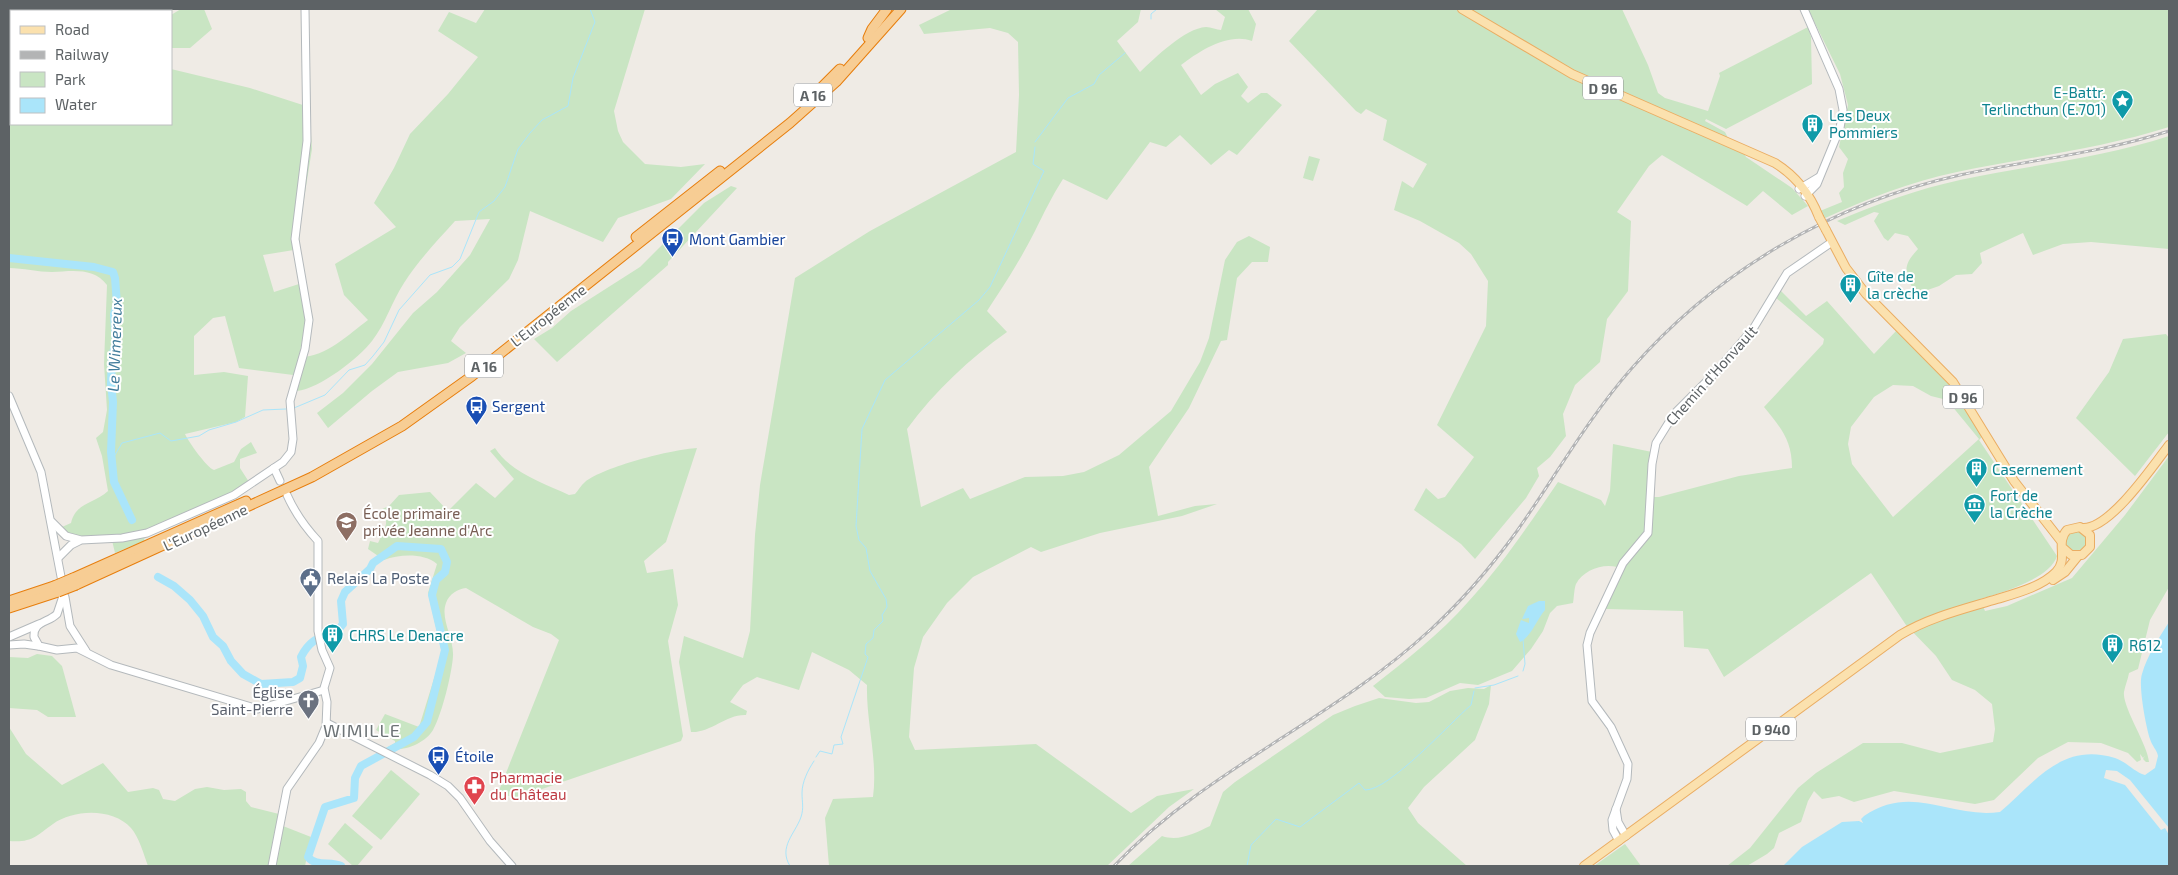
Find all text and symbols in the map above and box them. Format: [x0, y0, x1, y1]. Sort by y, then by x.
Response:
legend [10, 10, 172, 125]
text: Road [55, 20, 90, 38]
text: Railway [55, 45, 109, 63]
text: Park [55, 70, 86, 88]
road number: D 96 [1583, 76, 1623, 100]
place label: E-Battr. Terlincthun (E.701) [1982, 83, 2106, 118]
road number: A 16 [794, 84, 832, 106]
place icon: E-Battr. Terlincthun (E.701) [2110, 89, 2134, 120]
text: Water [55, 95, 97, 113]
place label: Les Deux Pommiers [1829, 106, 1898, 141]
building icon: Les Deux Pommiers [1801, 112, 1825, 143]
bus stop icon: Mont Gambier [661, 227, 685, 258]
place label: Mont Gambier [689, 230, 786, 248]
place label: Gîte de la crèche [1867, 267, 1928, 302]
building icon: Gîte de la crèche [1839, 273, 1863, 304]
street label: L'Européenne [507, 280, 589, 350]
water label: Le Wimereux [103, 297, 125, 392]
street label: Chemin d'Honvault [1662, 321, 1761, 429]
road number: A 16 [465, 354, 503, 378]
road number: D 96 [1943, 386, 1983, 408]
bus stop icon: Sergent [464, 394, 488, 425]
place label: Sergent [492, 397, 546, 415]
building icon: Casernement [1964, 457, 1988, 488]
place label: Casernement [1992, 460, 2083, 478]
place label: Fort de la Crèche [1990, 486, 2053, 521]
museum icon: Fort de la Crèche [1962, 492, 1986, 523]
street label: L'Européenne [160, 500, 250, 554]
place label: École primaire privée Jeanne d'Arc [363, 504, 492, 539]
school or university icon: École primaire privée Jeanne d'Arc [335, 510, 359, 541]
public building icon: Relais La Poste [299, 566, 323, 597]
place label: Relais La Poste [327, 569, 430, 587]
building icon: CHRS Le Denacre [321, 623, 345, 654]
place label: CHRS Le Denacre [349, 626, 464, 644]
building icon: R612 [2101, 633, 2125, 664]
place label: R612 [2129, 636, 2161, 654]
place label: Église Saint-Pierre [211, 683, 293, 718]
church icon: Église Saint-Pierre [297, 689, 321, 720]
road number: D 940 [1746, 718, 1796, 741]
district label: WIMILLE [323, 719, 401, 741]
bus stop icon: Étoile [427, 744, 451, 775]
place label: Étoile [455, 747, 494, 765]
place label: Pharmacie du Château [490, 768, 567, 803]
pharmacy icon: Pharmacie du Château [462, 774, 486, 805]

